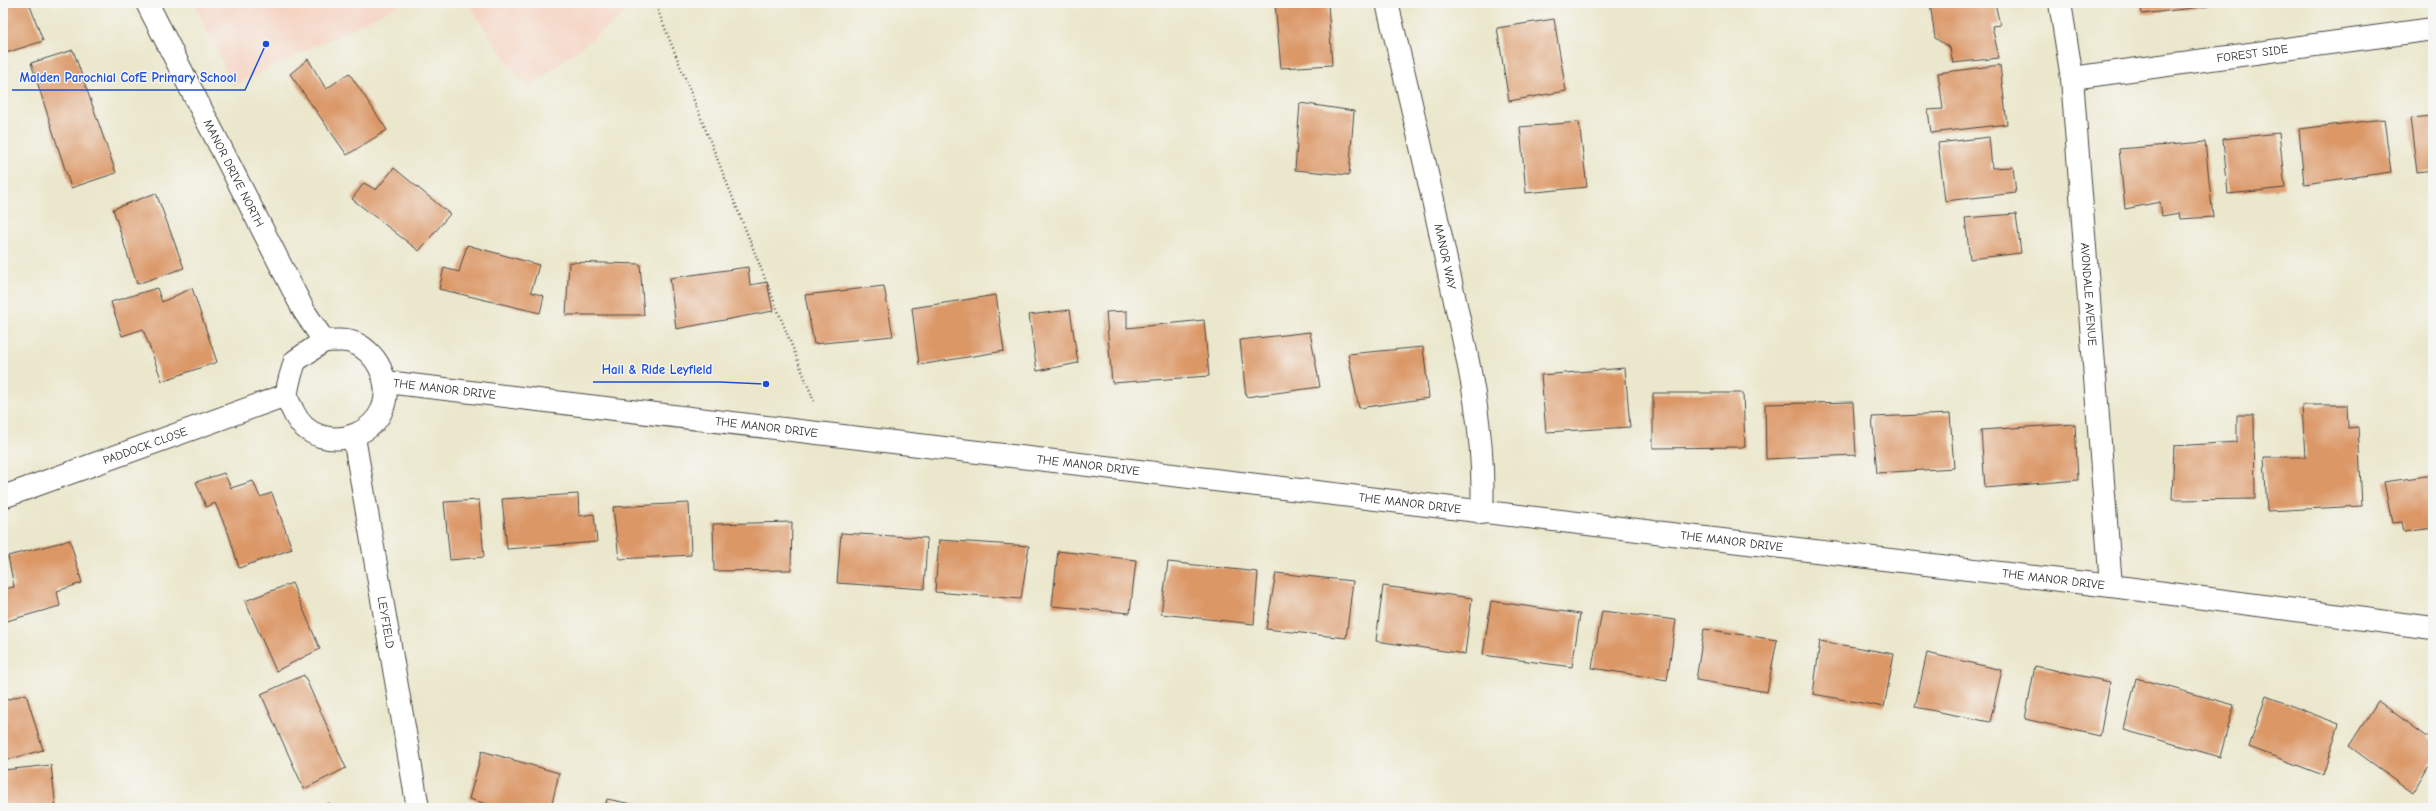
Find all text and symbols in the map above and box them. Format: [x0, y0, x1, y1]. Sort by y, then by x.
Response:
street label: FOREST SIDE [2216, 42, 2289, 65]
callout: Malden Parochial CofE Primary School [12, 65, 245, 90]
text: Malden Parochial CofE Primary School [20, 70, 236, 85]
street label: MANOR DRIVE NORTH [201, 117, 267, 229]
street label: MANOR WAY [1431, 222, 1459, 292]
street label: AVONDALE AVENUE [2078, 242, 2100, 347]
callout: Hail & Ride Leyfield [593, 357, 720, 382]
text: Hail & Ride Leyfield [602, 362, 712, 377]
street label: THE MANOR DRIVE [393, 376, 497, 402]
street label: THE MANOR DRIVE [714, 414, 818, 440]
street label: PADDOCK CLOSE [101, 424, 189, 467]
street label: THE MANOR DRIVE [1036, 452, 1140, 478]
street label: THE MANOR DRIVE [1358, 490, 1462, 516]
street label: THE MANOR DRIVE [1680, 528, 1784, 554]
street label: THE MANOR DRIVE [2001, 566, 2105, 592]
street label: LEYFIELD [375, 595, 397, 650]

